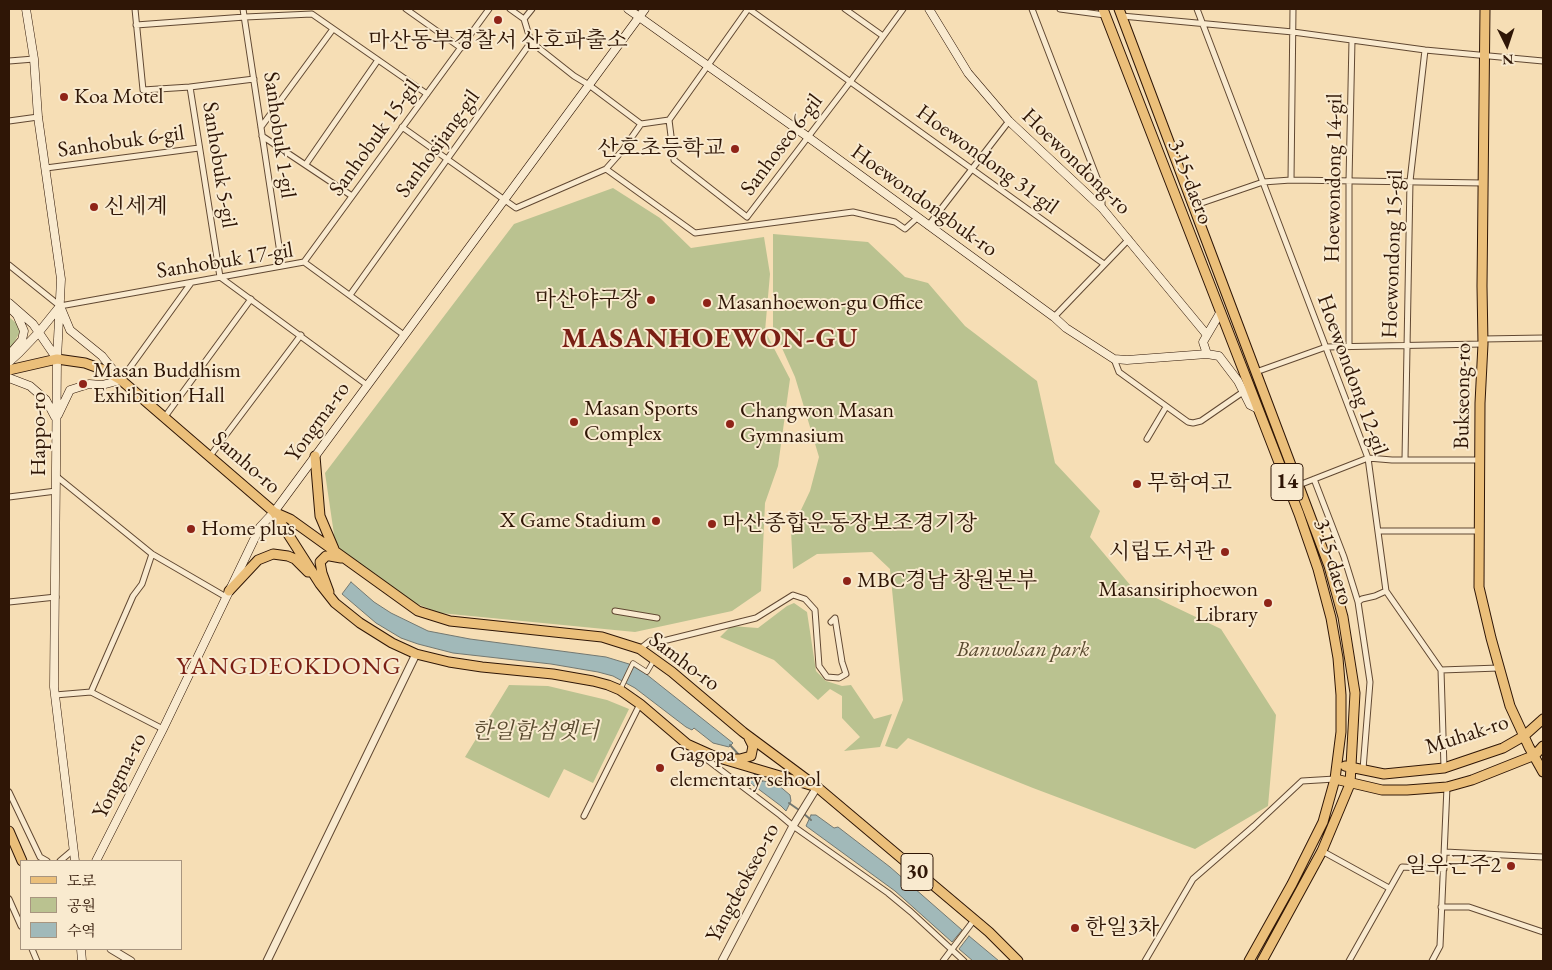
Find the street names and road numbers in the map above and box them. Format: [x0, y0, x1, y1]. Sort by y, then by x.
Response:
street label: Sanhobuk 1-gil [257, 70, 301, 200]
street label: Sanhobuk 15-gil [324, 74, 426, 202]
street label: Sanhosijang-gil [390, 85, 486, 203]
street label: Sanhoseo 6-gil [735, 89, 829, 201]
street label: Hoewondong 14-gil [1319, 93, 1349, 263]
street label: Sanhobuk 5-gil [196, 100, 242, 230]
street label: Hoewondong 31-gil [911, 100, 1063, 220]
street label: Hoewondong-ro [1016, 103, 1136, 221]
street label: Sanhobuk 6-gil [56, 120, 186, 164]
street label: 3·15-daero [1162, 136, 1218, 228]
street label: Hoewondongbuk-ro [845, 139, 1003, 263]
street label: Hoewondong 15-gil [1377, 169, 1409, 339]
street label: Sanhobuk 17-gil [155, 237, 295, 285]
street label: Hoewondong 12-gil [1311, 291, 1393, 459]
street label: Bukseong-ro [1449, 342, 1477, 450]
street label: Yongma-ro [280, 377, 356, 467]
street label: Happo-ro [26, 392, 52, 476]
street label: Samho-ro [206, 426, 286, 500]
road number: 14 [1271, 464, 1303, 501]
street label: 3·15-daero [1307, 516, 1359, 608]
street label: Samho-ro [643, 627, 725, 697]
street label: Muhak-ro [1422, 709, 1512, 761]
street label: Yongma-ro [87, 729, 153, 823]
street label: Yangdeokseo-ro [700, 819, 786, 947]
road number: 30 [901, 854, 933, 890]

